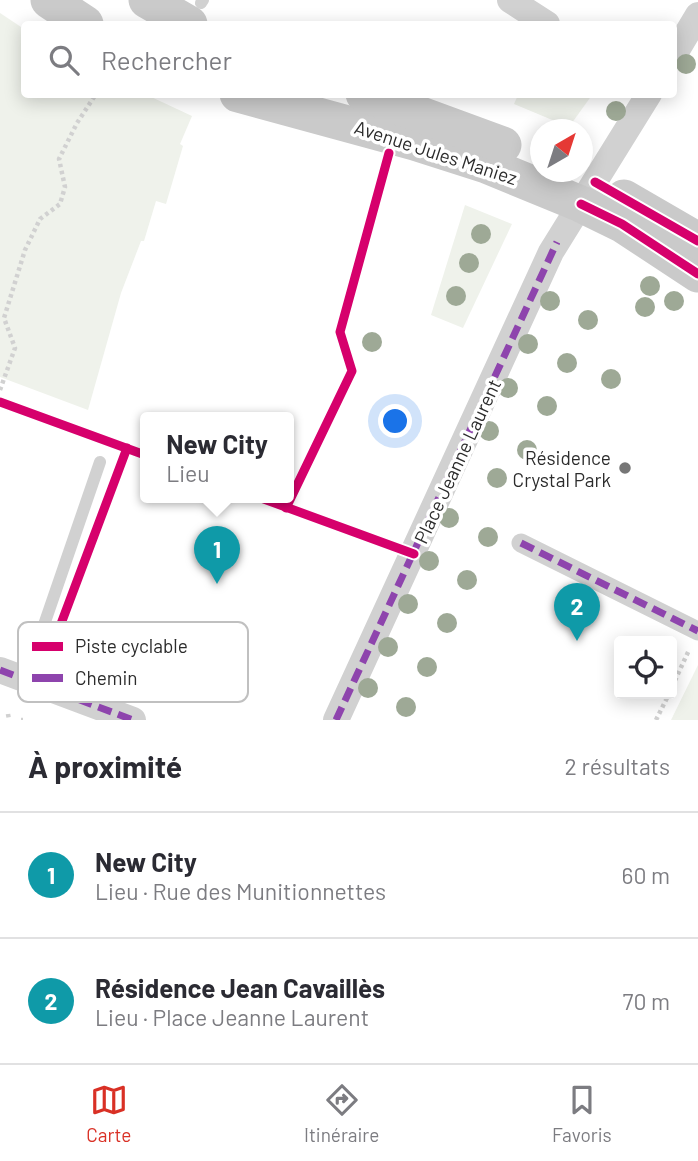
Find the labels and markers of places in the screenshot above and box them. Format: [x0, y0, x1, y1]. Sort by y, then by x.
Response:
place label: Résidence Crystal Park [513, 446, 611, 491]
marker: Résidence Crystal Park [617, 460, 633, 476]
pin: 1 [194, 526, 240, 584]
pin: 2 [554, 583, 600, 641]

